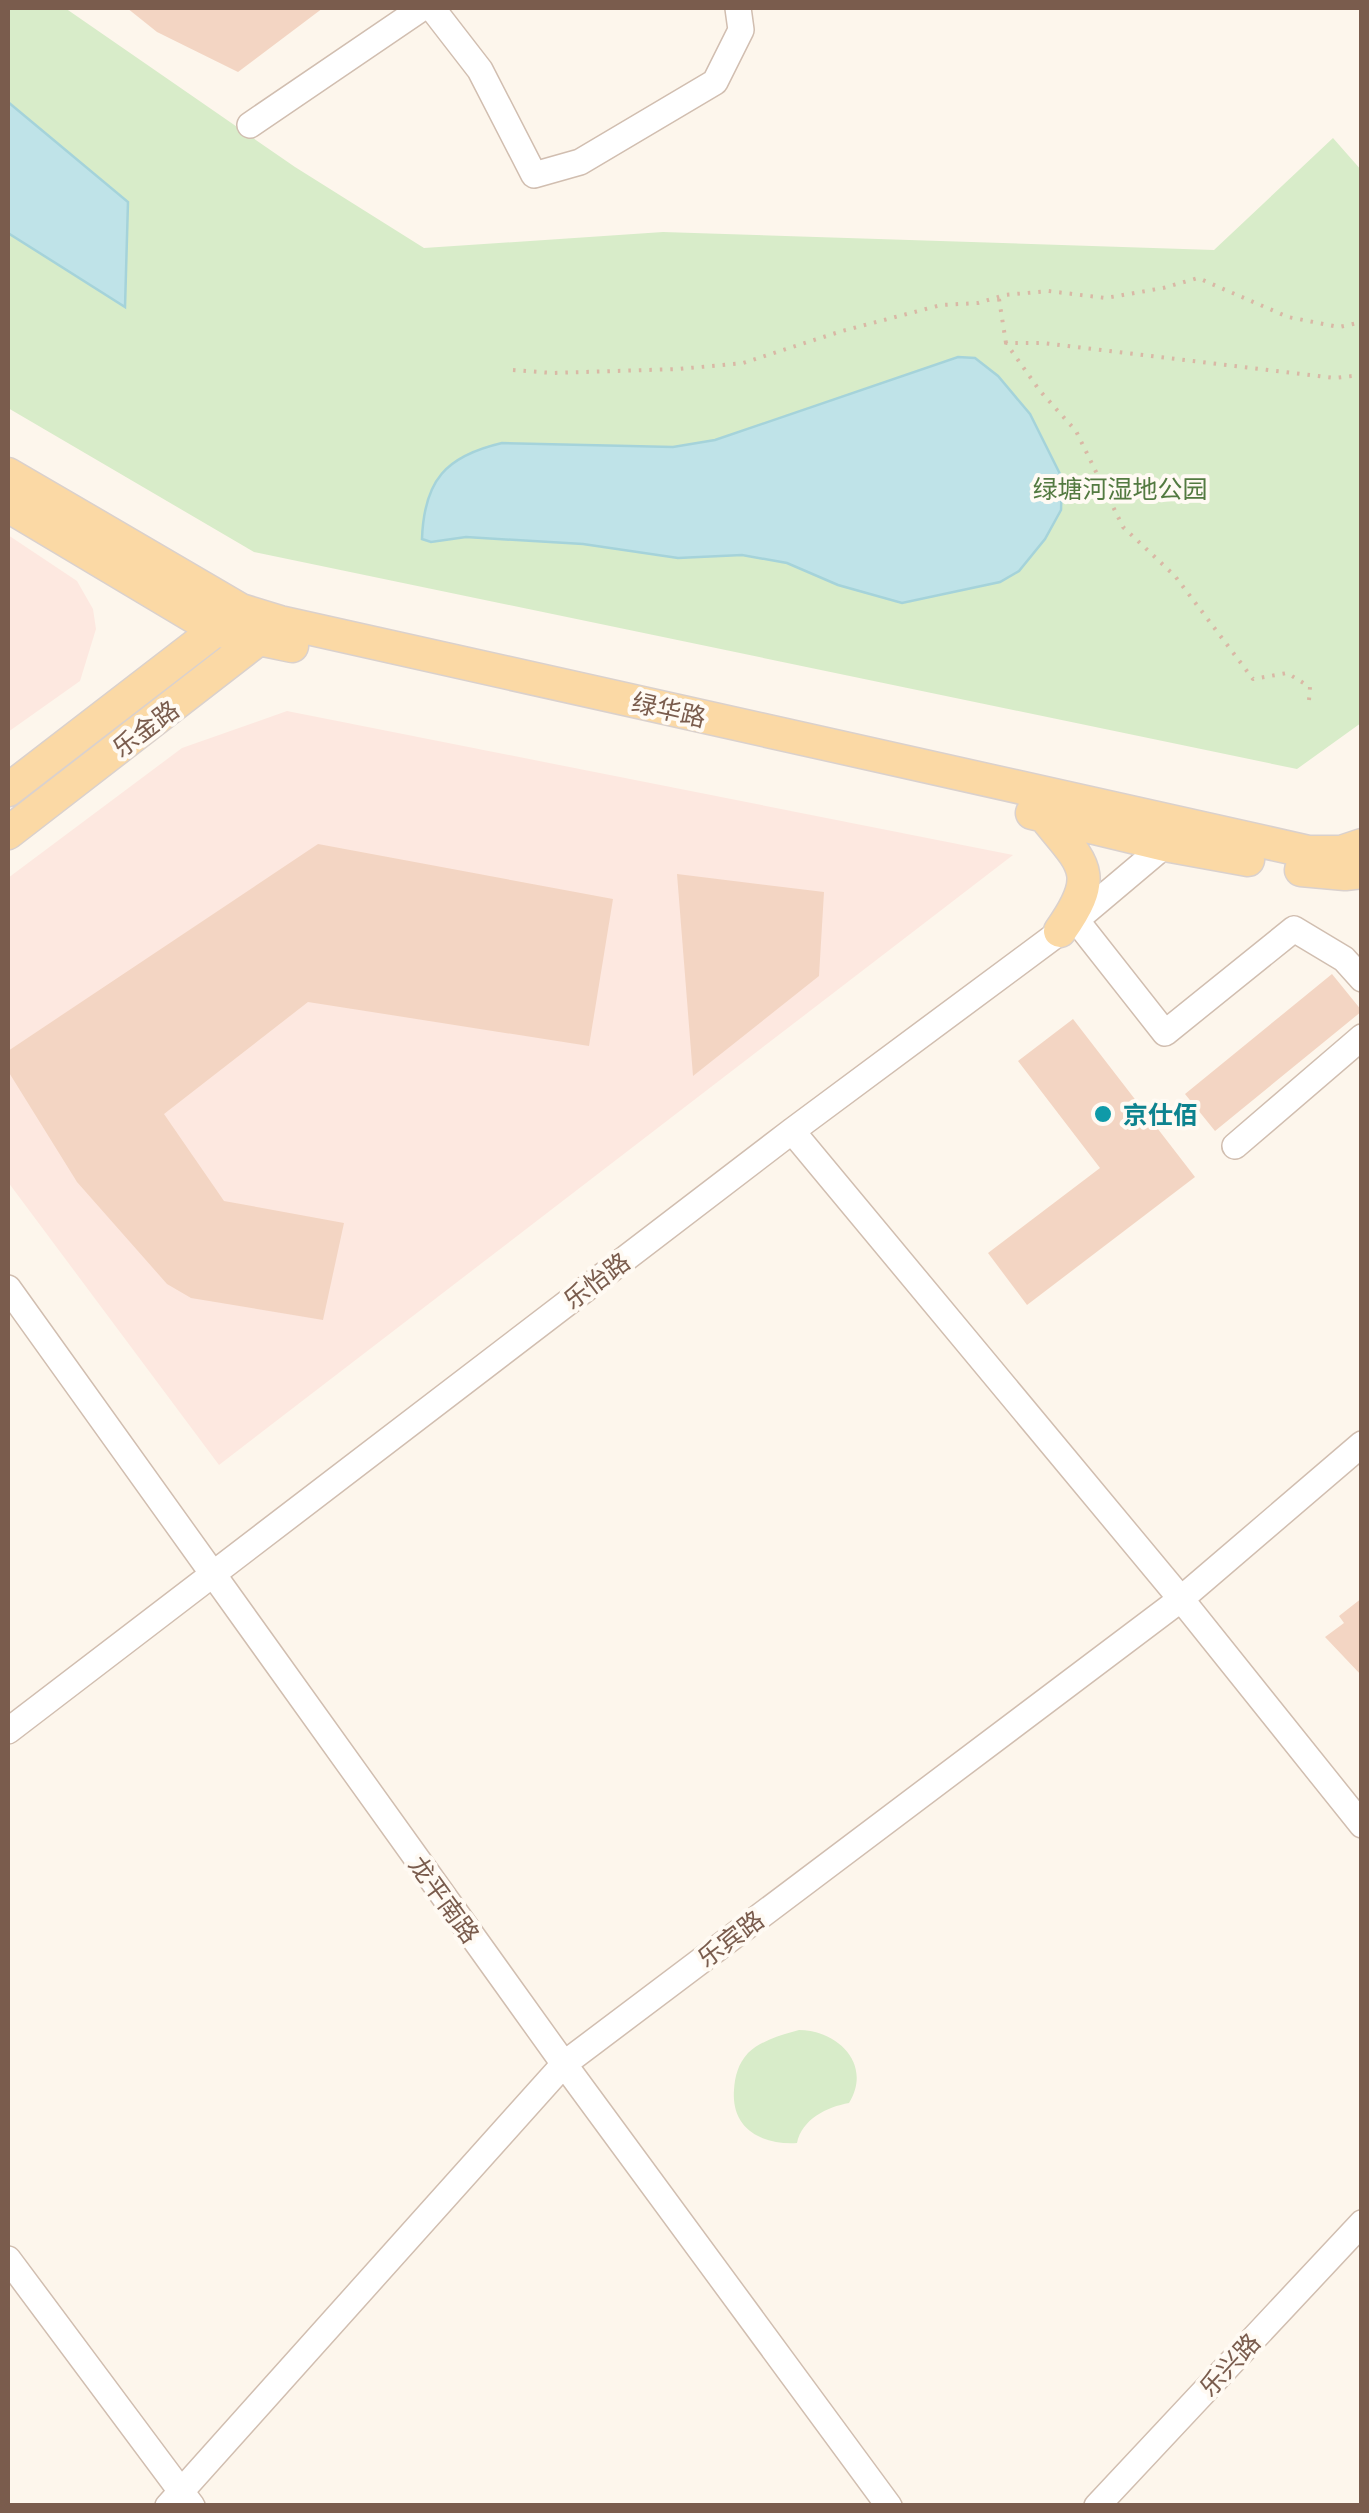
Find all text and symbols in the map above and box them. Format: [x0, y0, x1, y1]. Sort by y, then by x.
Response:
park label: 绿塘河湿地公园 [1032, 471, 1208, 505]
street label: 绿华路 [629, 684, 709, 734]
street label: 乐金路 [105, 692, 185, 764]
place label: 京仕佰 [1123, 1097, 1198, 1131]
marker: 京仕佰 [1092, 1103, 1114, 1125]
street label: 乐怡路 [556, 1244, 636, 1316]
street label: 龙平南路 [402, 1849, 488, 1949]
street label: 乐宾路 [690, 1902, 770, 1974]
street label: 乐兴路 [1191, 2325, 1267, 2403]

